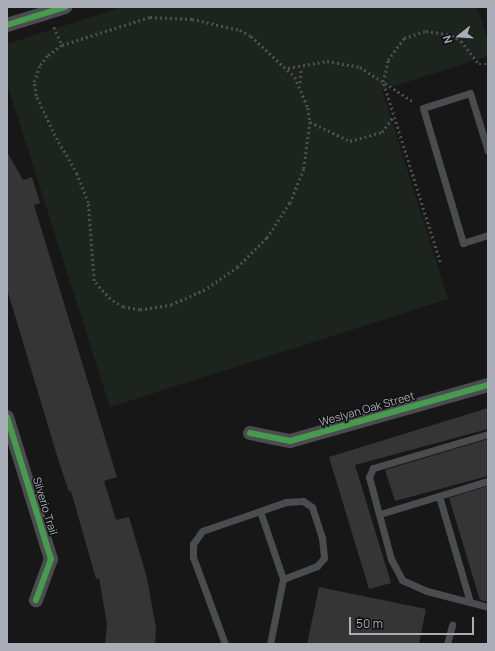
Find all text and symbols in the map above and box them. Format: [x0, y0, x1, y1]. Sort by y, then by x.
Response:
north arrow [439, 16, 479, 56]
text: N [439, 34, 455, 46]
street label: Weslyan Oak Street [318, 389, 416, 429]
street label: Silverio Trail [30, 475, 60, 537]
scale bar [351, 609, 476, 635]
text: 50 m [356, 615, 383, 632]

